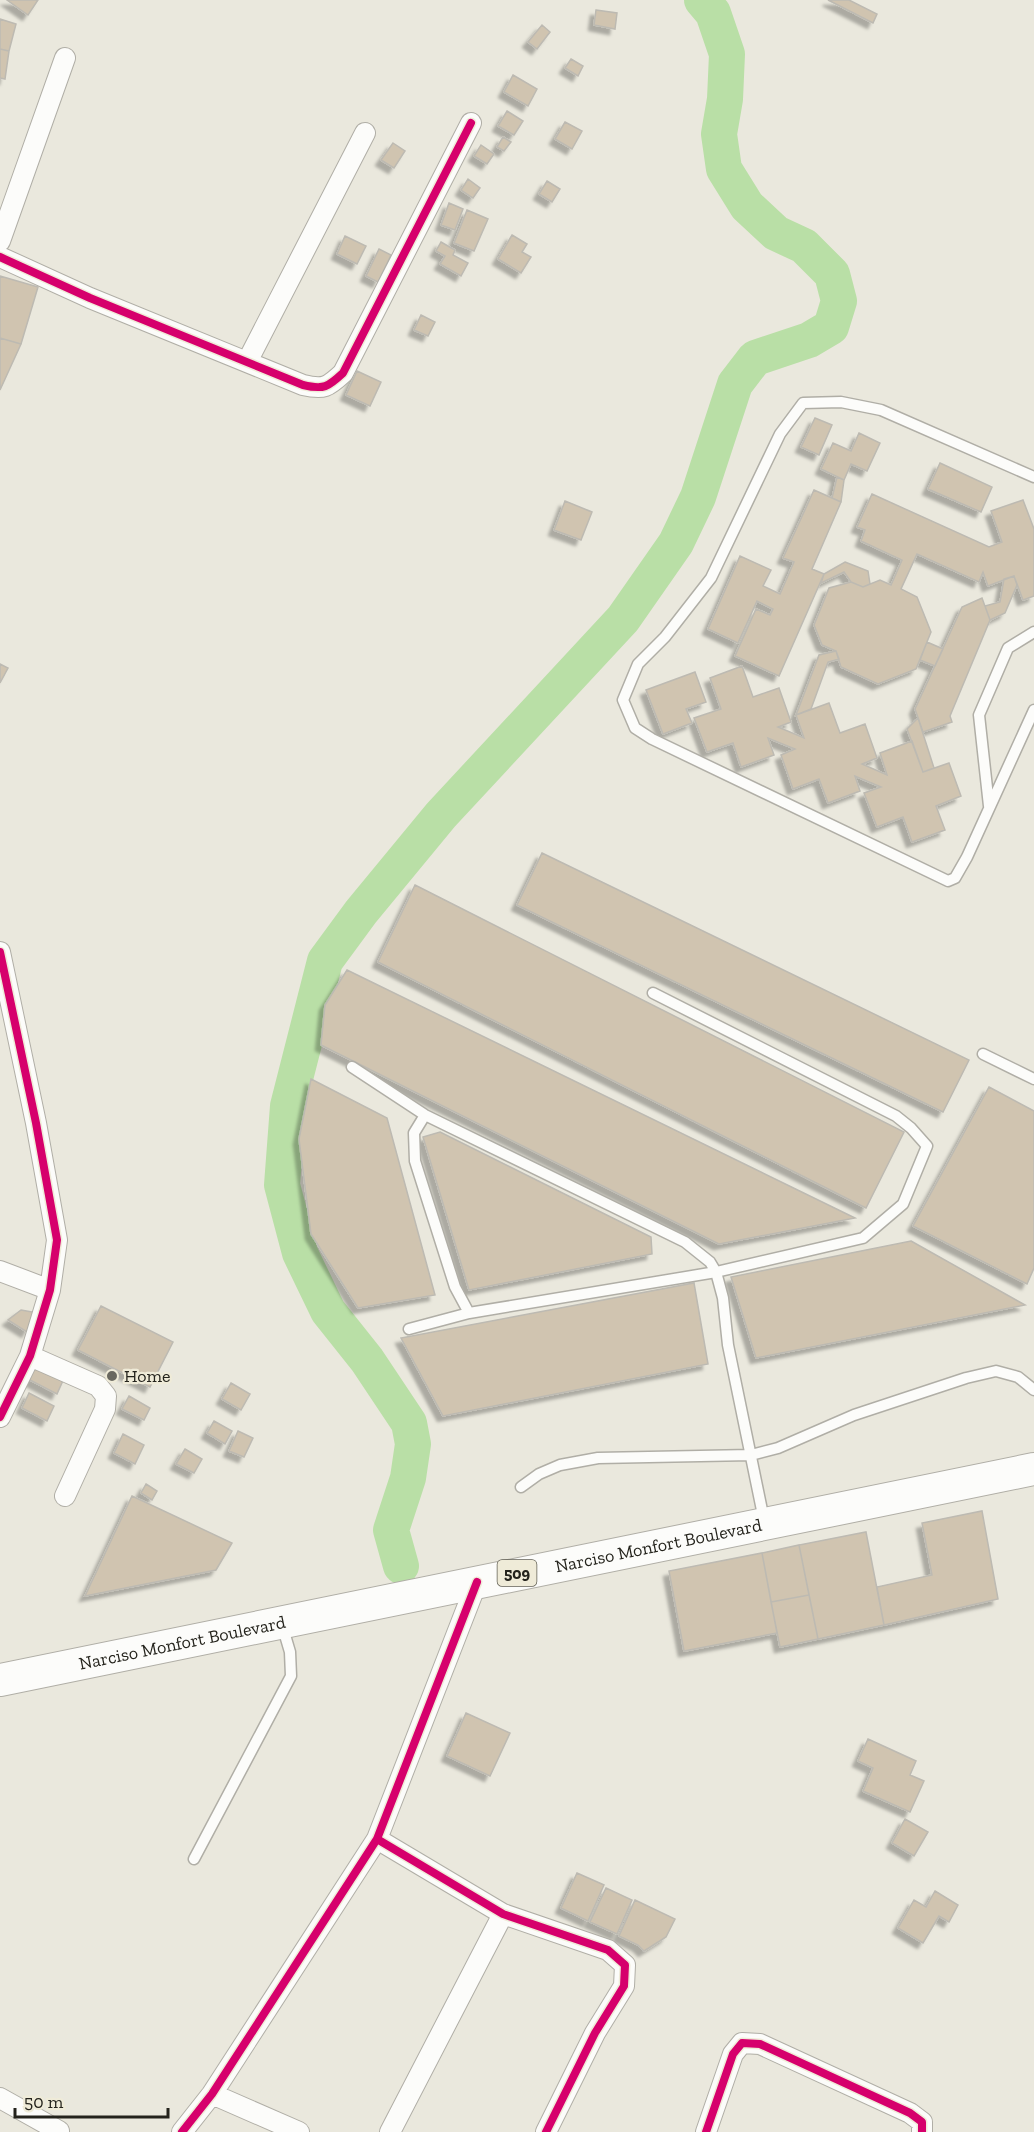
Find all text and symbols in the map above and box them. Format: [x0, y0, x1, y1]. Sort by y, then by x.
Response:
place label: Home [124, 1365, 170, 1387]
marker: Home [105, 1369, 119, 1383]
street label: Narciso Monfort Boulevard [553, 1514, 764, 1577]
road number: 509 [498, 1560, 536, 1586]
street label: Narciso Monfort Boulevard [77, 1611, 288, 1675]
scale bar [15, 2081, 168, 2119]
text: 50 m [24, 2091, 64, 2113]

